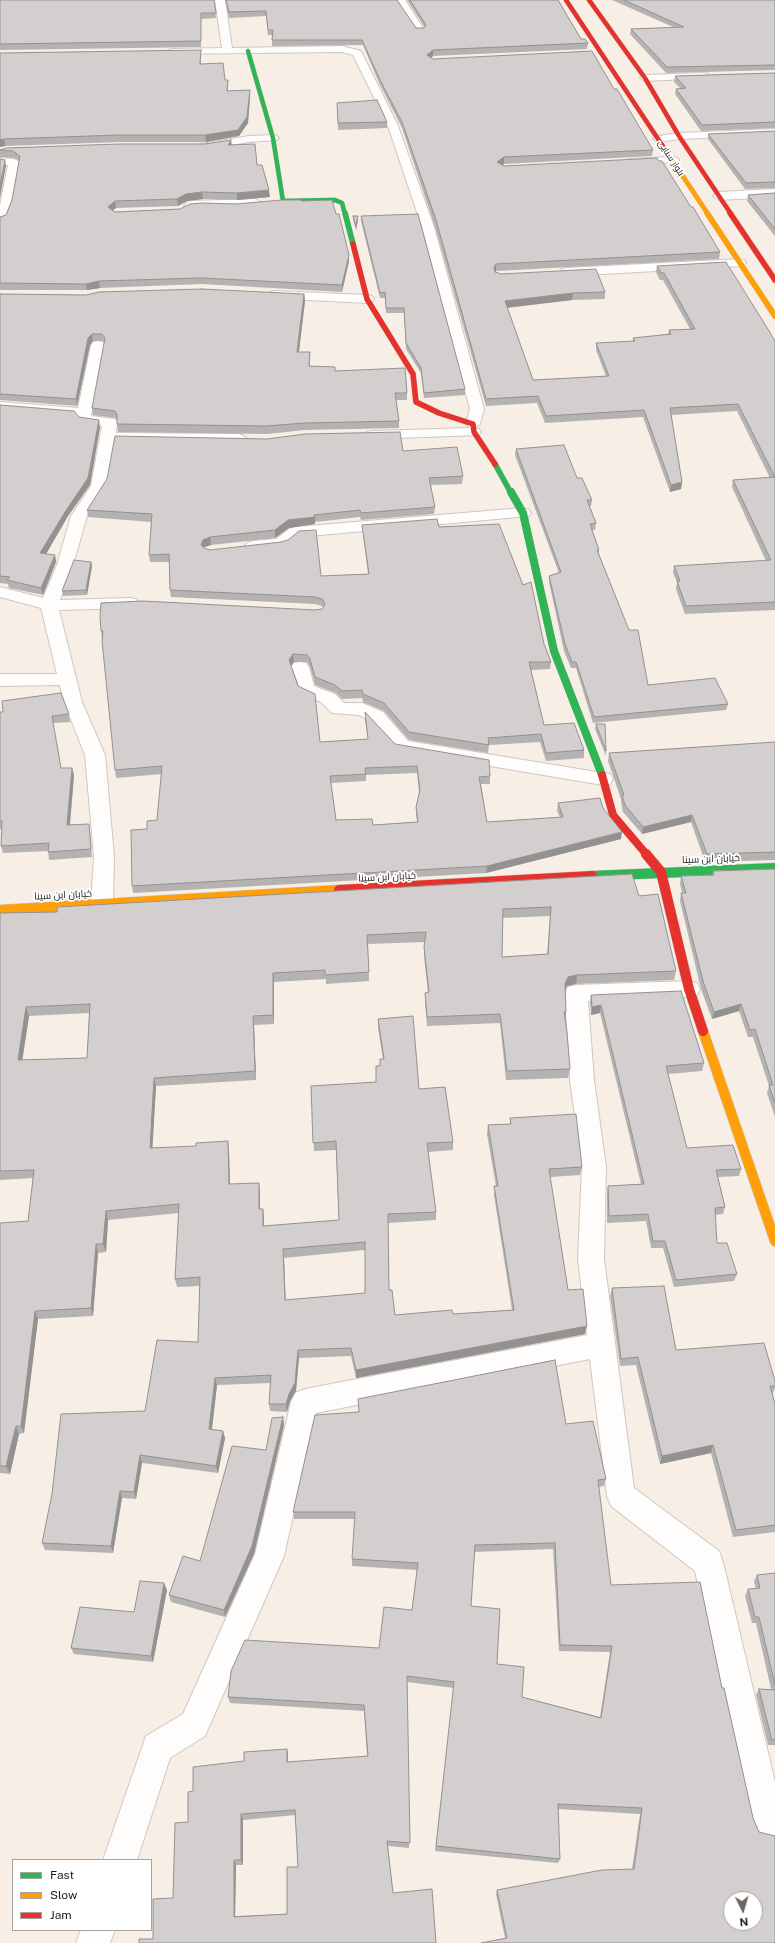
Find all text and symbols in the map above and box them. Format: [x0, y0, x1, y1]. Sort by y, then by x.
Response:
street label: بلوار سنایی [655, 138, 687, 178]
street label: خیابان ابن سینا [682, 852, 740, 866]
street label: خیابان ابن سینا [358, 869, 416, 885]
street label: خیابان ابن سینا [34, 887, 92, 903]
legend [12, 1859, 152, 1931]
text: Fast [50, 1868, 74, 1882]
text: Slow [50, 1888, 77, 1902]
north arrow [723, 1891, 763, 1931]
text: Jam [50, 1908, 72, 1922]
text: N [739, 1916, 749, 1928]

